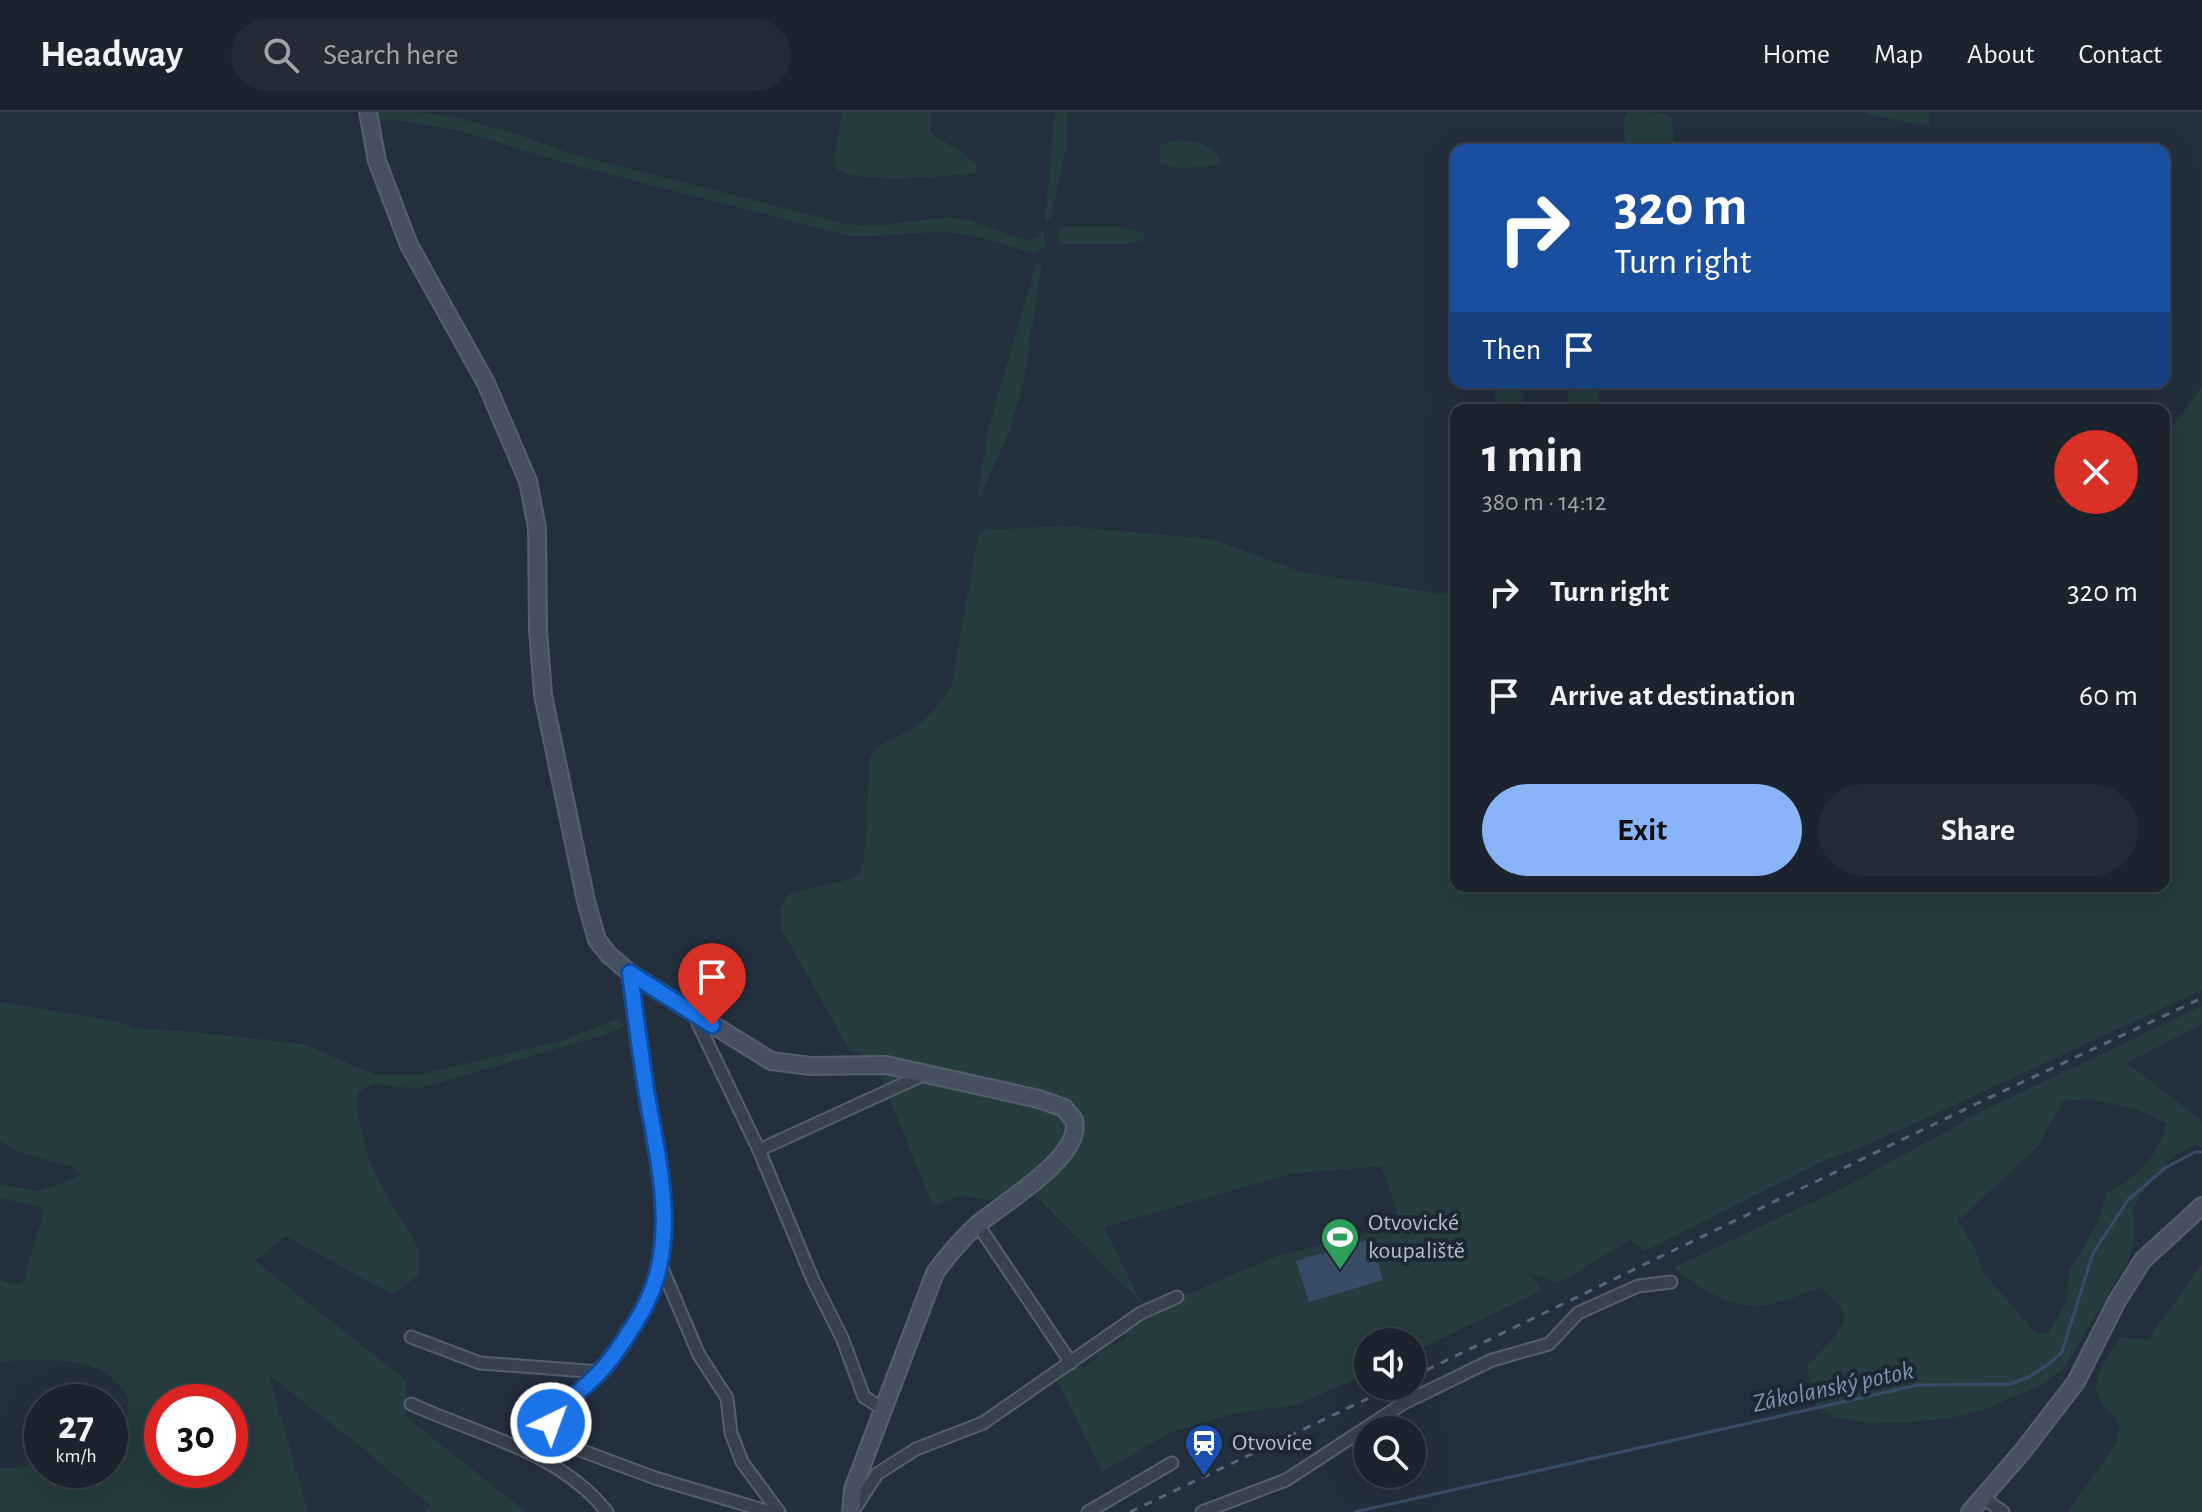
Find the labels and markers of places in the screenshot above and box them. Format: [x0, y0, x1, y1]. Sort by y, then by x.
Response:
pin [678, 943, 746, 1025]
place label: Otvovické koupaliště [1368, 1211, 1465, 1263]
sports icon: Otvovické koupaliště [1319, 1216, 1361, 1271]
station icon: Otvovice [1183, 1422, 1225, 1477]
place label: Otvovice [1232, 1431, 1312, 1455]

